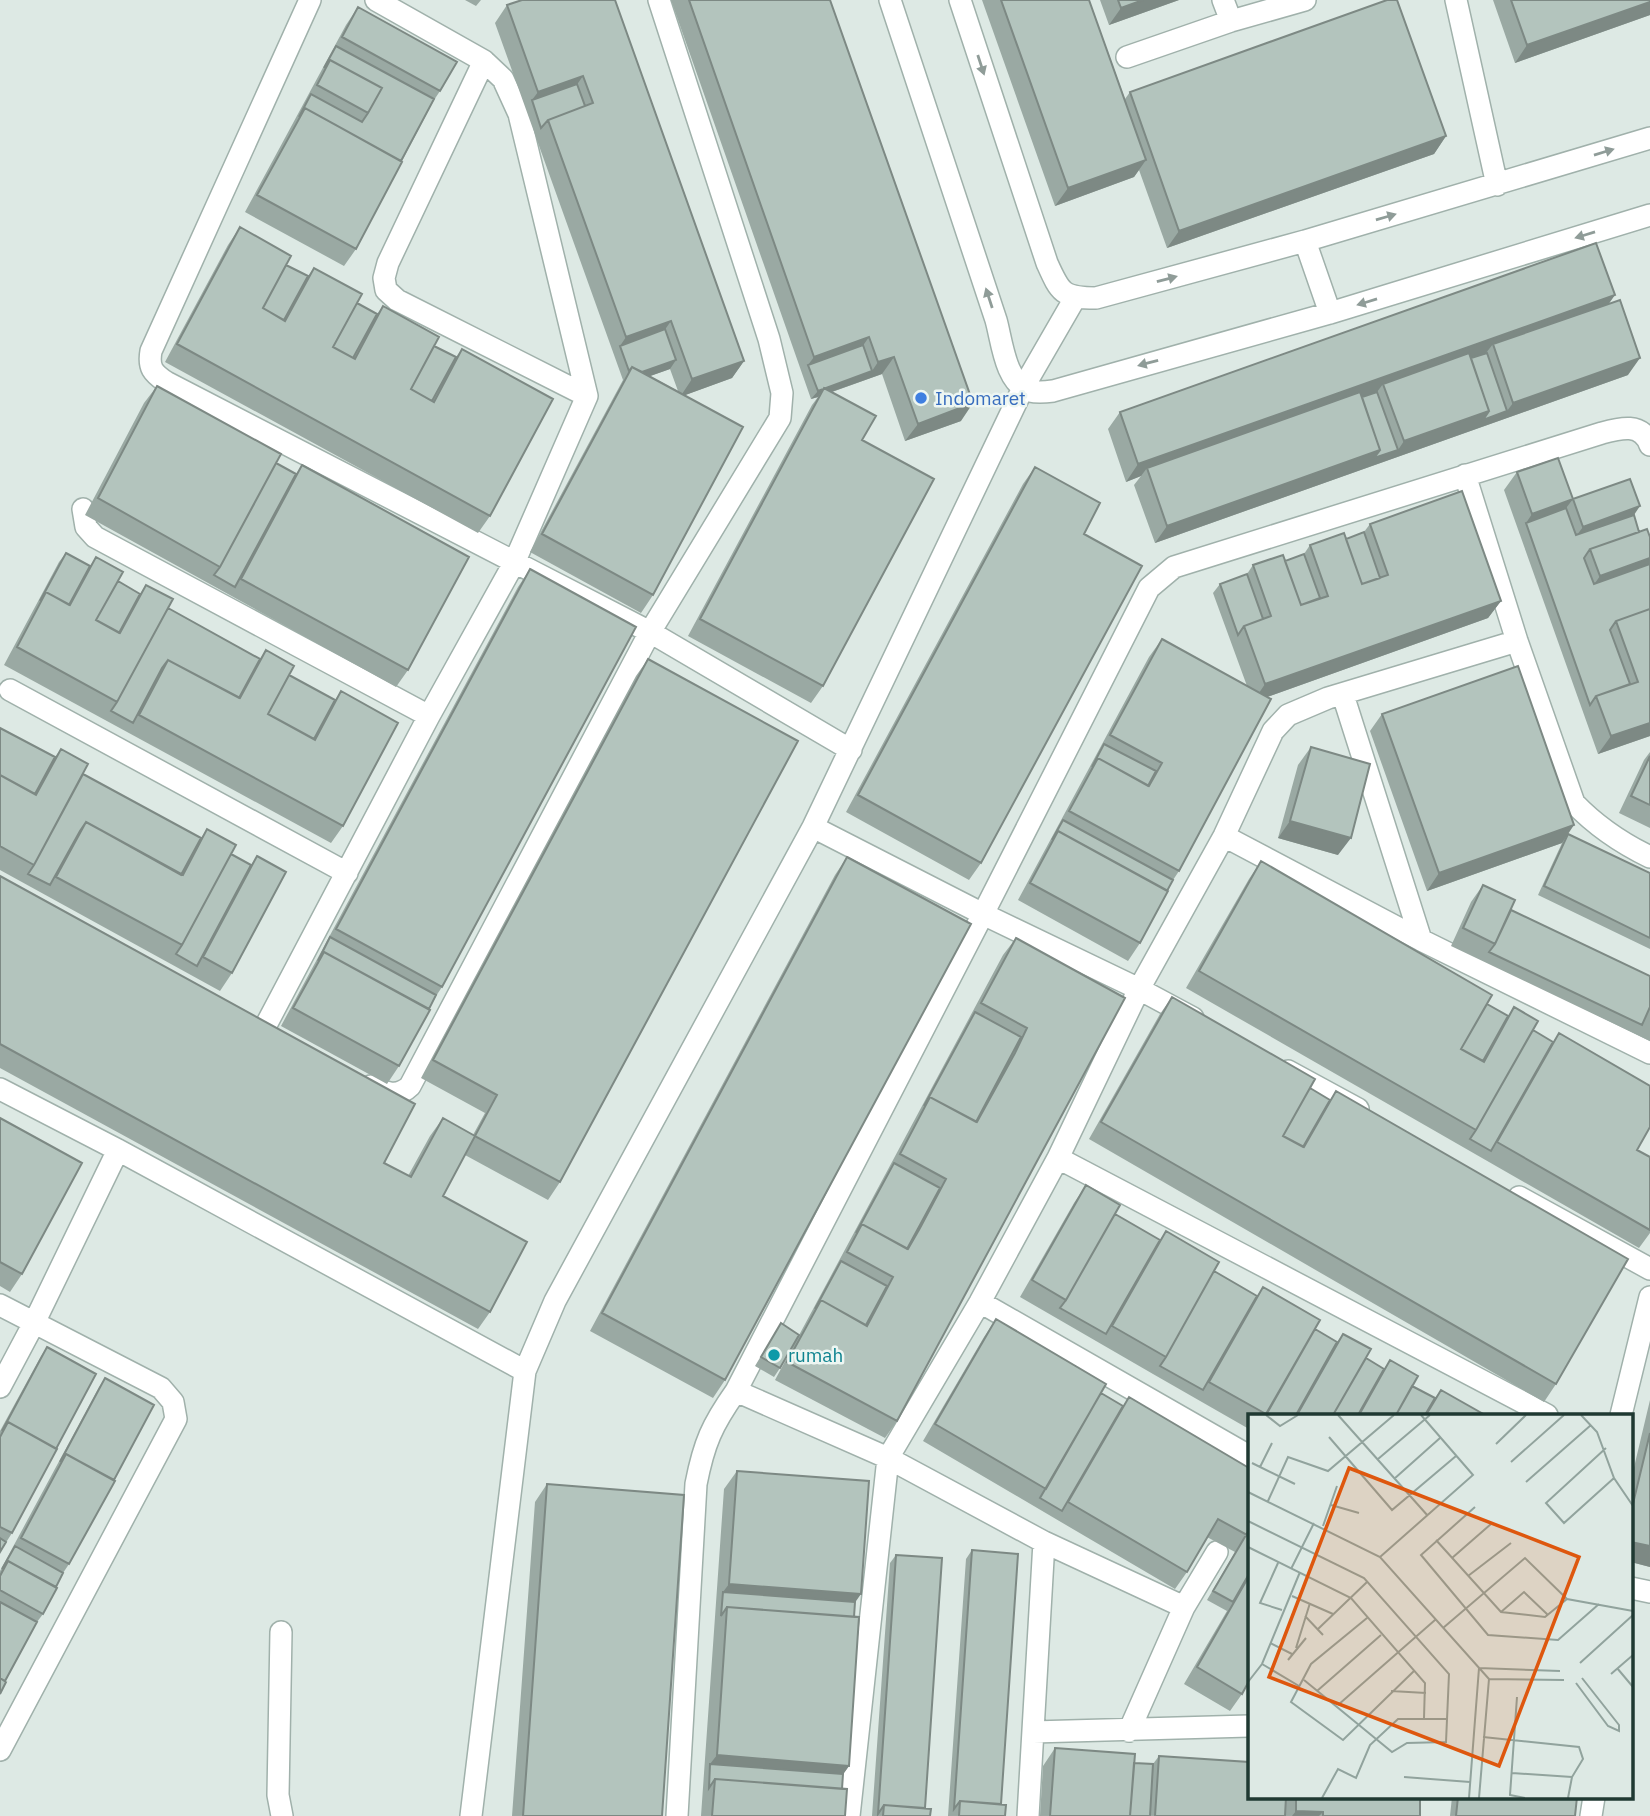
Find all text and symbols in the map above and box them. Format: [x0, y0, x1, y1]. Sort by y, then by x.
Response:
one-way arrow [977, 54, 987, 75]
one-way arrow [1594, 147, 1615, 157]
one-way arrow [1376, 212, 1397, 222]
one-way arrow [1574, 230, 1595, 240]
one-way arrow [1157, 273, 1178, 283]
one-way arrow [983, 287, 993, 308]
one-way arrow [1357, 297, 1378, 307]
one-way arrow [1137, 358, 1159, 369]
place label: Indomaret [935, 386, 1026, 410]
marker: Indomaret [913, 390, 929, 406]
place label: rumah [788, 1343, 843, 1367]
marker: rumah [766, 1347, 782, 1363]
inset map [1248, 1414, 1632, 1798]

